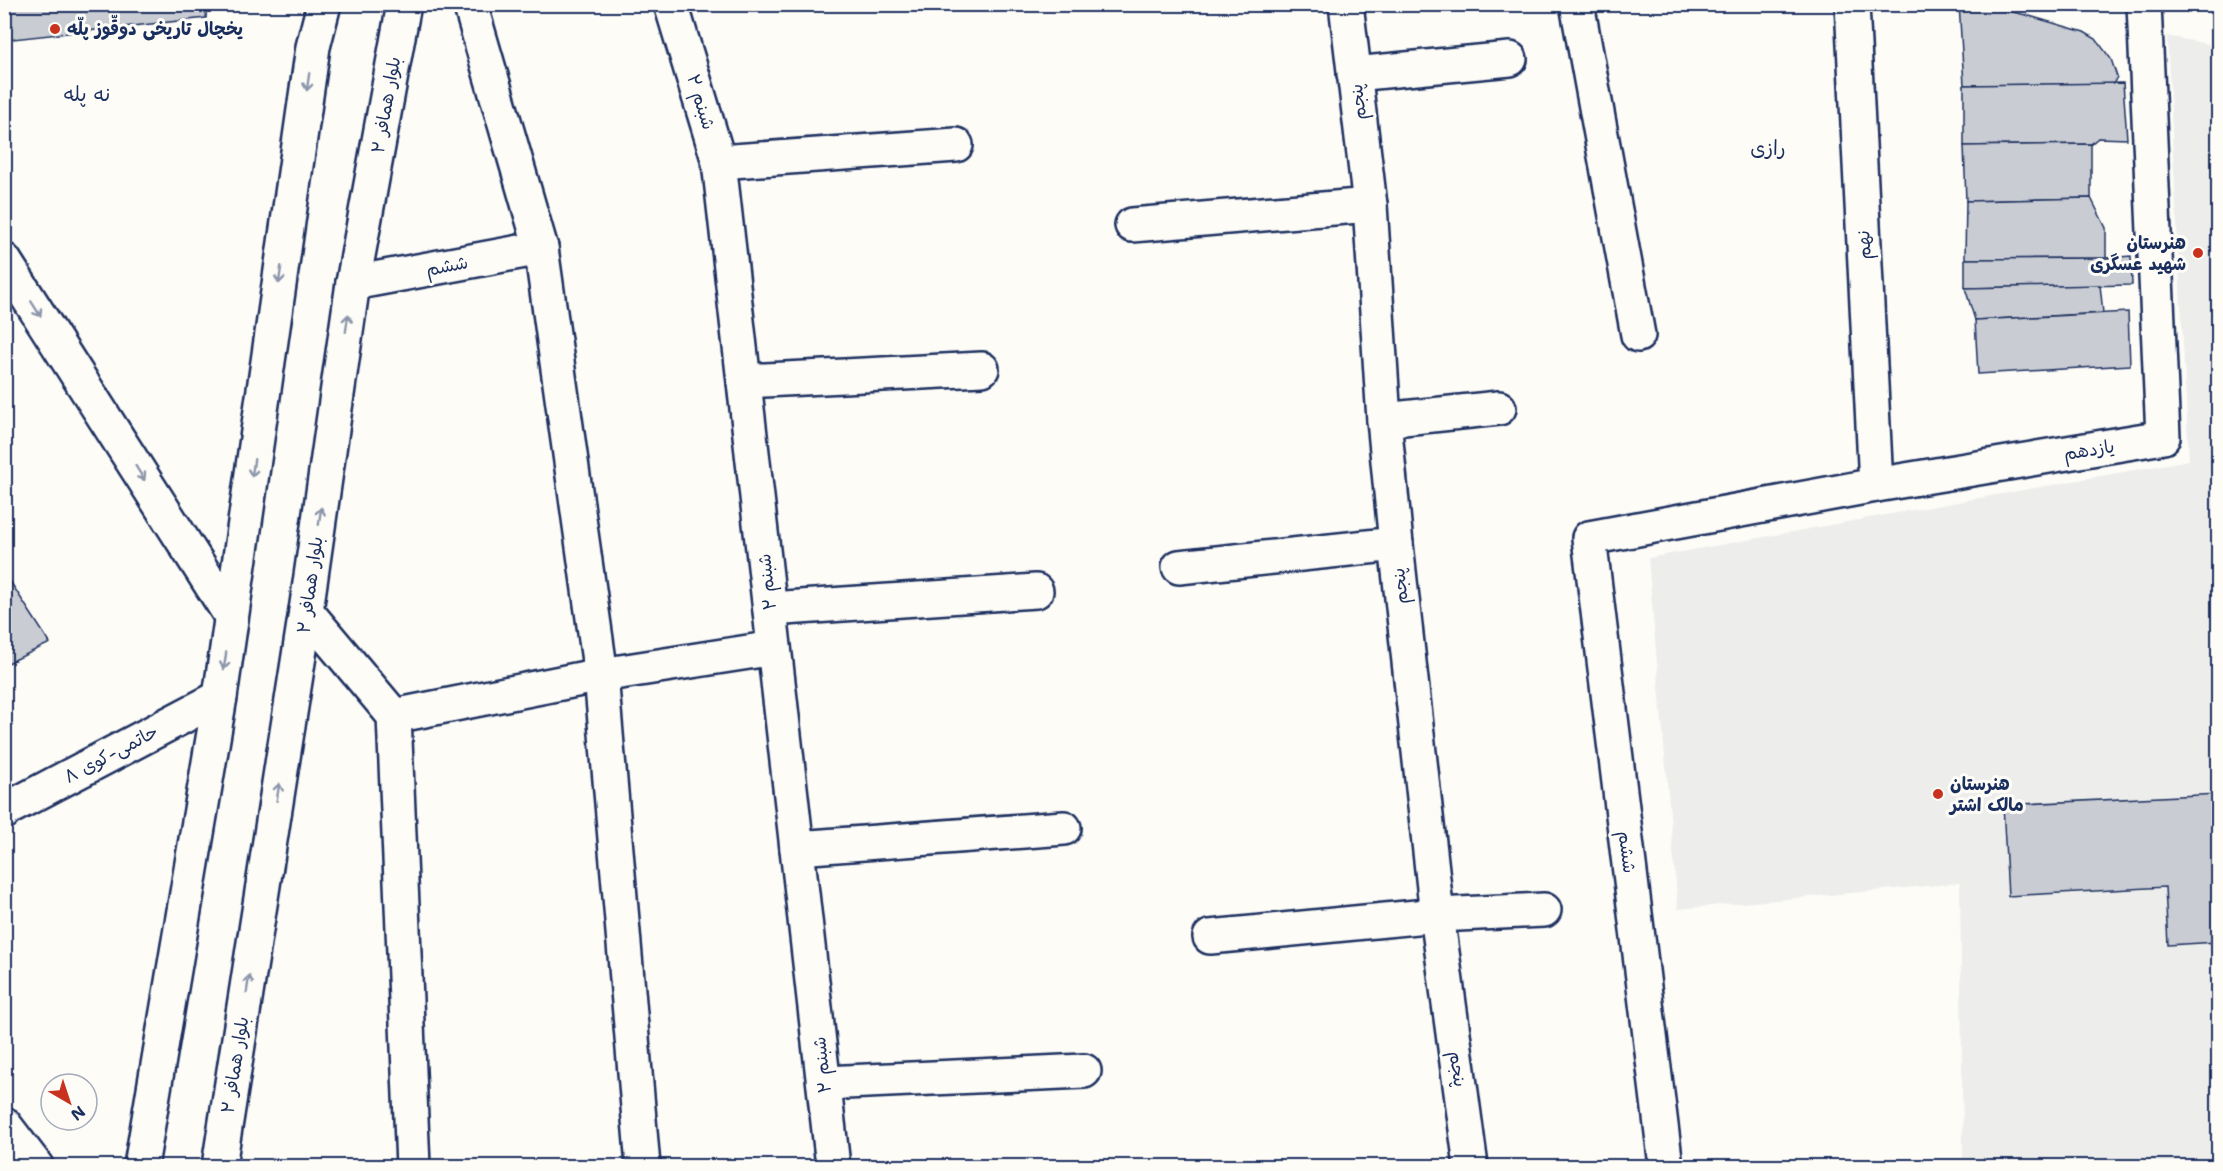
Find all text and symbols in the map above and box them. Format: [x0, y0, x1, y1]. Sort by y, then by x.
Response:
place label: یخچال تاریخی دوقّوز پلّه [67, 14, 243, 41]
marker: یخچال تاریخی دوقّوز پلّه [48, 22, 62, 36]
street label: بلوار همافر ۲ [366, 55, 406, 155]
street label: شبنم ۲ [679, 71, 721, 133]
one-way arrow [303, 72, 314, 92]
district label: نه پله [64, 81, 110, 107]
street label: پنجم [1344, 82, 1374, 121]
district label: رازی [1750, 135, 1786, 161]
street label: نهم [1851, 230, 1879, 260]
place label: هنرستان شهید عسگری [2090, 231, 2186, 276]
marker: هنرستان شهید عسگری [2191, 246, 2205, 260]
street label: ششم [424, 250, 471, 284]
one-way arrow [275, 265, 286, 285]
one-way arrow [30, 300, 42, 317]
one-way arrow [342, 313, 353, 333]
street label: یازدهم [2062, 434, 2116, 468]
one-way arrow [247, 458, 258, 478]
one-way arrow [134, 465, 147, 482]
one-way arrow [314, 506, 325, 526]
street label: بلوار همافر ۲ [291, 535, 329, 635]
street label: شبنم ۲ [752, 552, 784, 612]
street label: پنجم [1386, 567, 1416, 605]
one-way arrow [219, 651, 230, 671]
street label: حاتمی-کوی ۸ [60, 719, 162, 789]
place label: هنرستان مالک اشتر [1948, 772, 2024, 817]
one-way arrow [273, 782, 284, 802]
marker: هنرستان مالک اشتر [1931, 787, 1945, 801]
street label: ششم [1611, 829, 1642, 875]
one-way arrow [242, 975, 253, 995]
street label: بلوار همافر ۲ [215, 1015, 255, 1115]
street label: شبنم ۲ [807, 1035, 839, 1095]
street label: پنجم [1442, 1049, 1472, 1089]
north arrow [39, 1072, 99, 1132]
text: N [67, 1101, 90, 1125]

